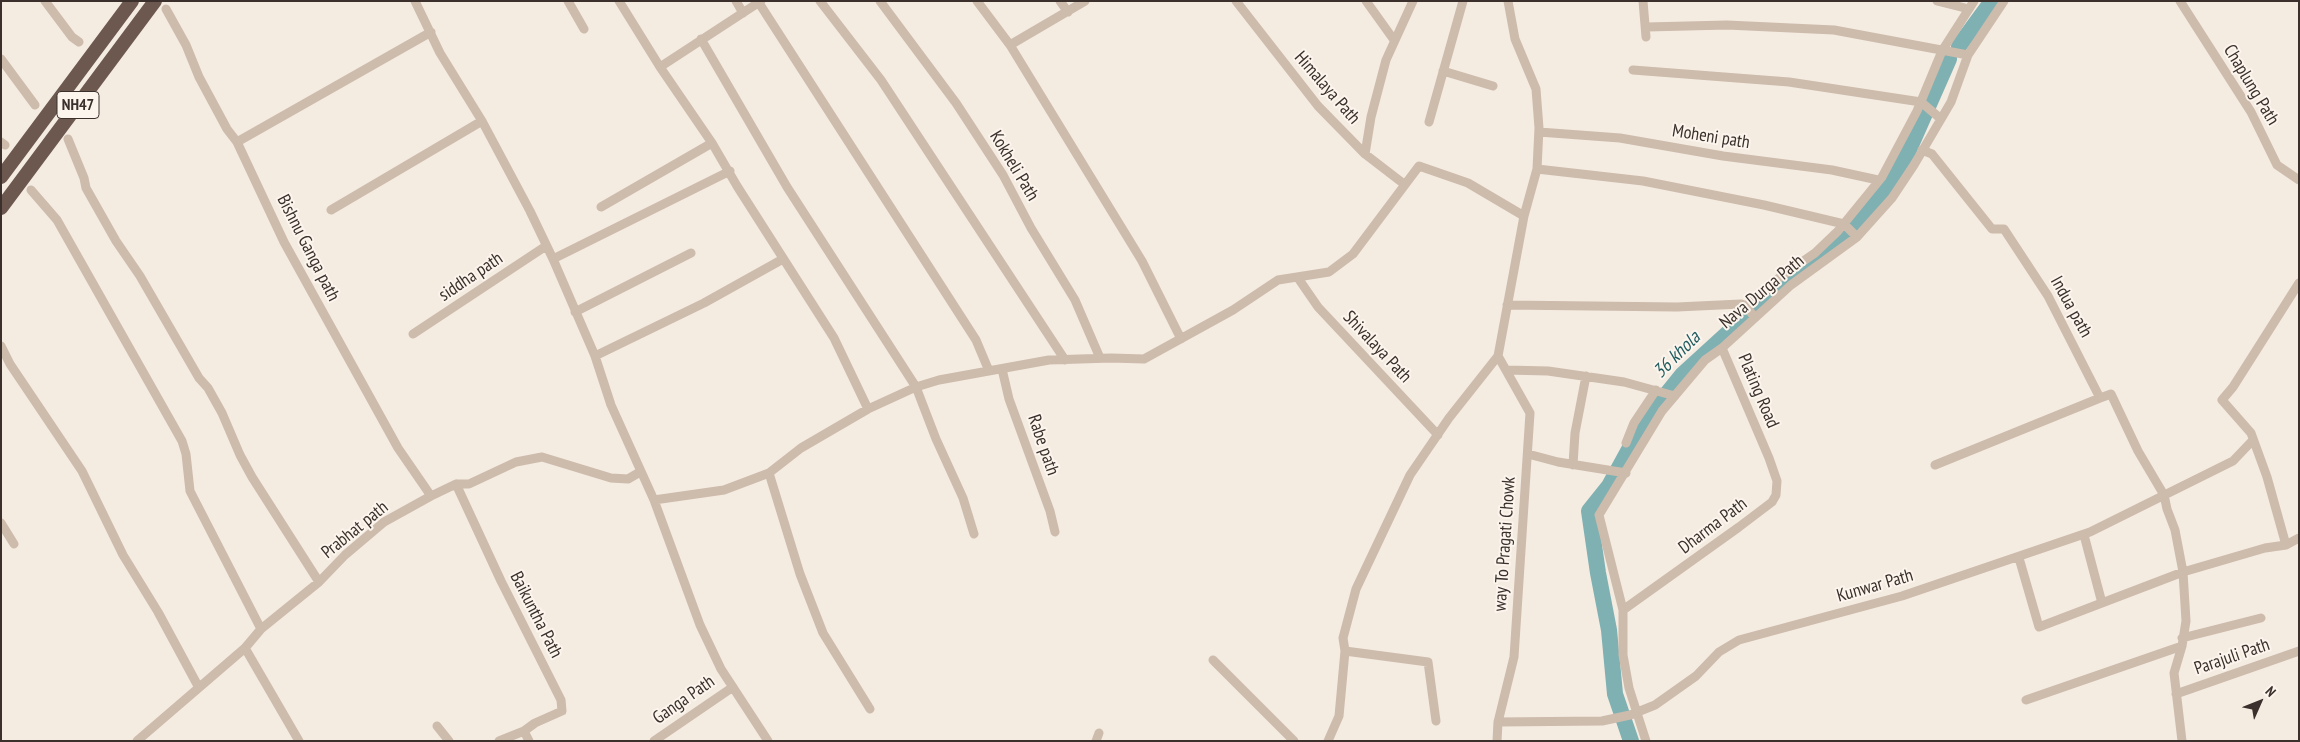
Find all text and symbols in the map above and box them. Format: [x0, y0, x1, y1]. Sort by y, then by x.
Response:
street label: Chaplung Path [2218, 41, 2284, 129]
street label: Himalaya Path [1290, 47, 1364, 129]
road number: NH47 [57, 92, 99, 118]
street label: Moheni path [1671, 120, 1751, 154]
street label: Kokheli Path [985, 127, 1043, 205]
street label: Bishnu Ganga path [272, 191, 344, 305]
street label: siddha path [435, 248, 507, 306]
street label: Nava Durga Path [1715, 250, 1809, 334]
street label: Indua path [2045, 273, 2097, 341]
street label: Shivalaya Path [1338, 307, 1416, 387]
water label: 36 khola [1649, 327, 1705, 383]
street label: Plating Road [1733, 351, 1783, 431]
street label: Rabe path [1023, 412, 1063, 478]
street label: way To Pragati Chowk [1490, 476, 1520, 612]
street label: Dharma Path [1675, 493, 1751, 559]
street label: Prabhat path [317, 497, 393, 563]
street label: Kunwar Path [1834, 565, 1916, 607]
street label: Baikuntha Path [505, 568, 567, 662]
street label: Parajuli Path [2191, 634, 2273, 680]
street label: Ganga Path [649, 671, 719, 729]
north arrow [2235, 677, 2285, 727]
text: N [2262, 683, 2280, 701]

